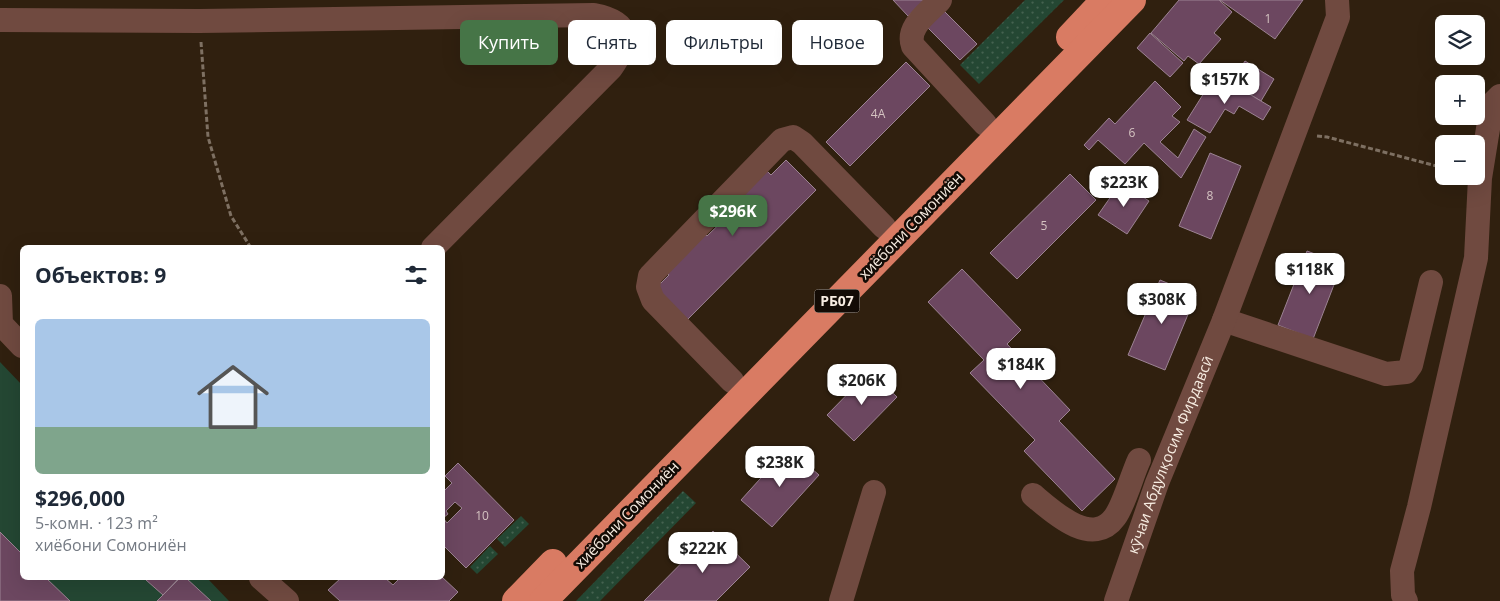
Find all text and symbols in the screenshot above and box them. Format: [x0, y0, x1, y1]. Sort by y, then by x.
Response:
house number: 1 [1265, 10, 1271, 27]
map controls [1435, 15, 1485, 185]
button: layers [1435, 15, 1485, 65]
chip: Купить [460, 20, 558, 65]
chip: Снять [568, 20, 656, 65]
chip: Фильтры [666, 20, 782, 65]
chip: Новое [792, 20, 883, 65]
pin: $157K [1190, 62, 1260, 105]
text: $157K [1201, 68, 1249, 90]
button: + [1435, 75, 1485, 125]
house number: 4А [871, 105, 886, 122]
house number: 6 [1129, 124, 1136, 141]
button: − [1435, 135, 1485, 185]
pin: $223K [1089, 166, 1159, 208]
street label: хиёбони Сомониён [854, 167, 967, 283]
text: $223K [1100, 171, 1148, 193]
house number: 8 [1207, 187, 1214, 204]
pin: $296K [698, 194, 768, 237]
text: $296K [709, 200, 757, 222]
house number: 5 [1041, 217, 1048, 234]
pin: $118K [1275, 252, 1345, 295]
text: $118K [1286, 258, 1334, 280]
text: Объектов: 9 [35, 261, 166, 289]
icon: filters [402, 261, 430, 289]
pin: $308K [1127, 282, 1197, 325]
text: $308K [1138, 288, 1186, 310]
road number: РБ07 [814, 290, 860, 312]
pin: $184K [986, 348, 1056, 390]
icon: home [188, 352, 278, 442]
street label: кӯчаи Абдулқосим Фирдавсӣ [1122, 352, 1217, 556]
text: $184K [997, 353, 1045, 375]
pin: $206K [827, 364, 897, 406]
text: $206K [838, 369, 886, 391]
pin: $238K [745, 446, 815, 488]
text: $238K [756, 451, 804, 473]
street label: хиёбони Сомониён [570, 456, 683, 572]
text: $296,000 [35, 484, 125, 512]
house number: 10 [475, 507, 489, 524]
text: 5-комн. · 123 m² [35, 512, 158, 534]
pin: $222K [668, 532, 738, 574]
text: хиёбони Сомониён [35, 534, 187, 556]
text: $222K [679, 537, 727, 559]

